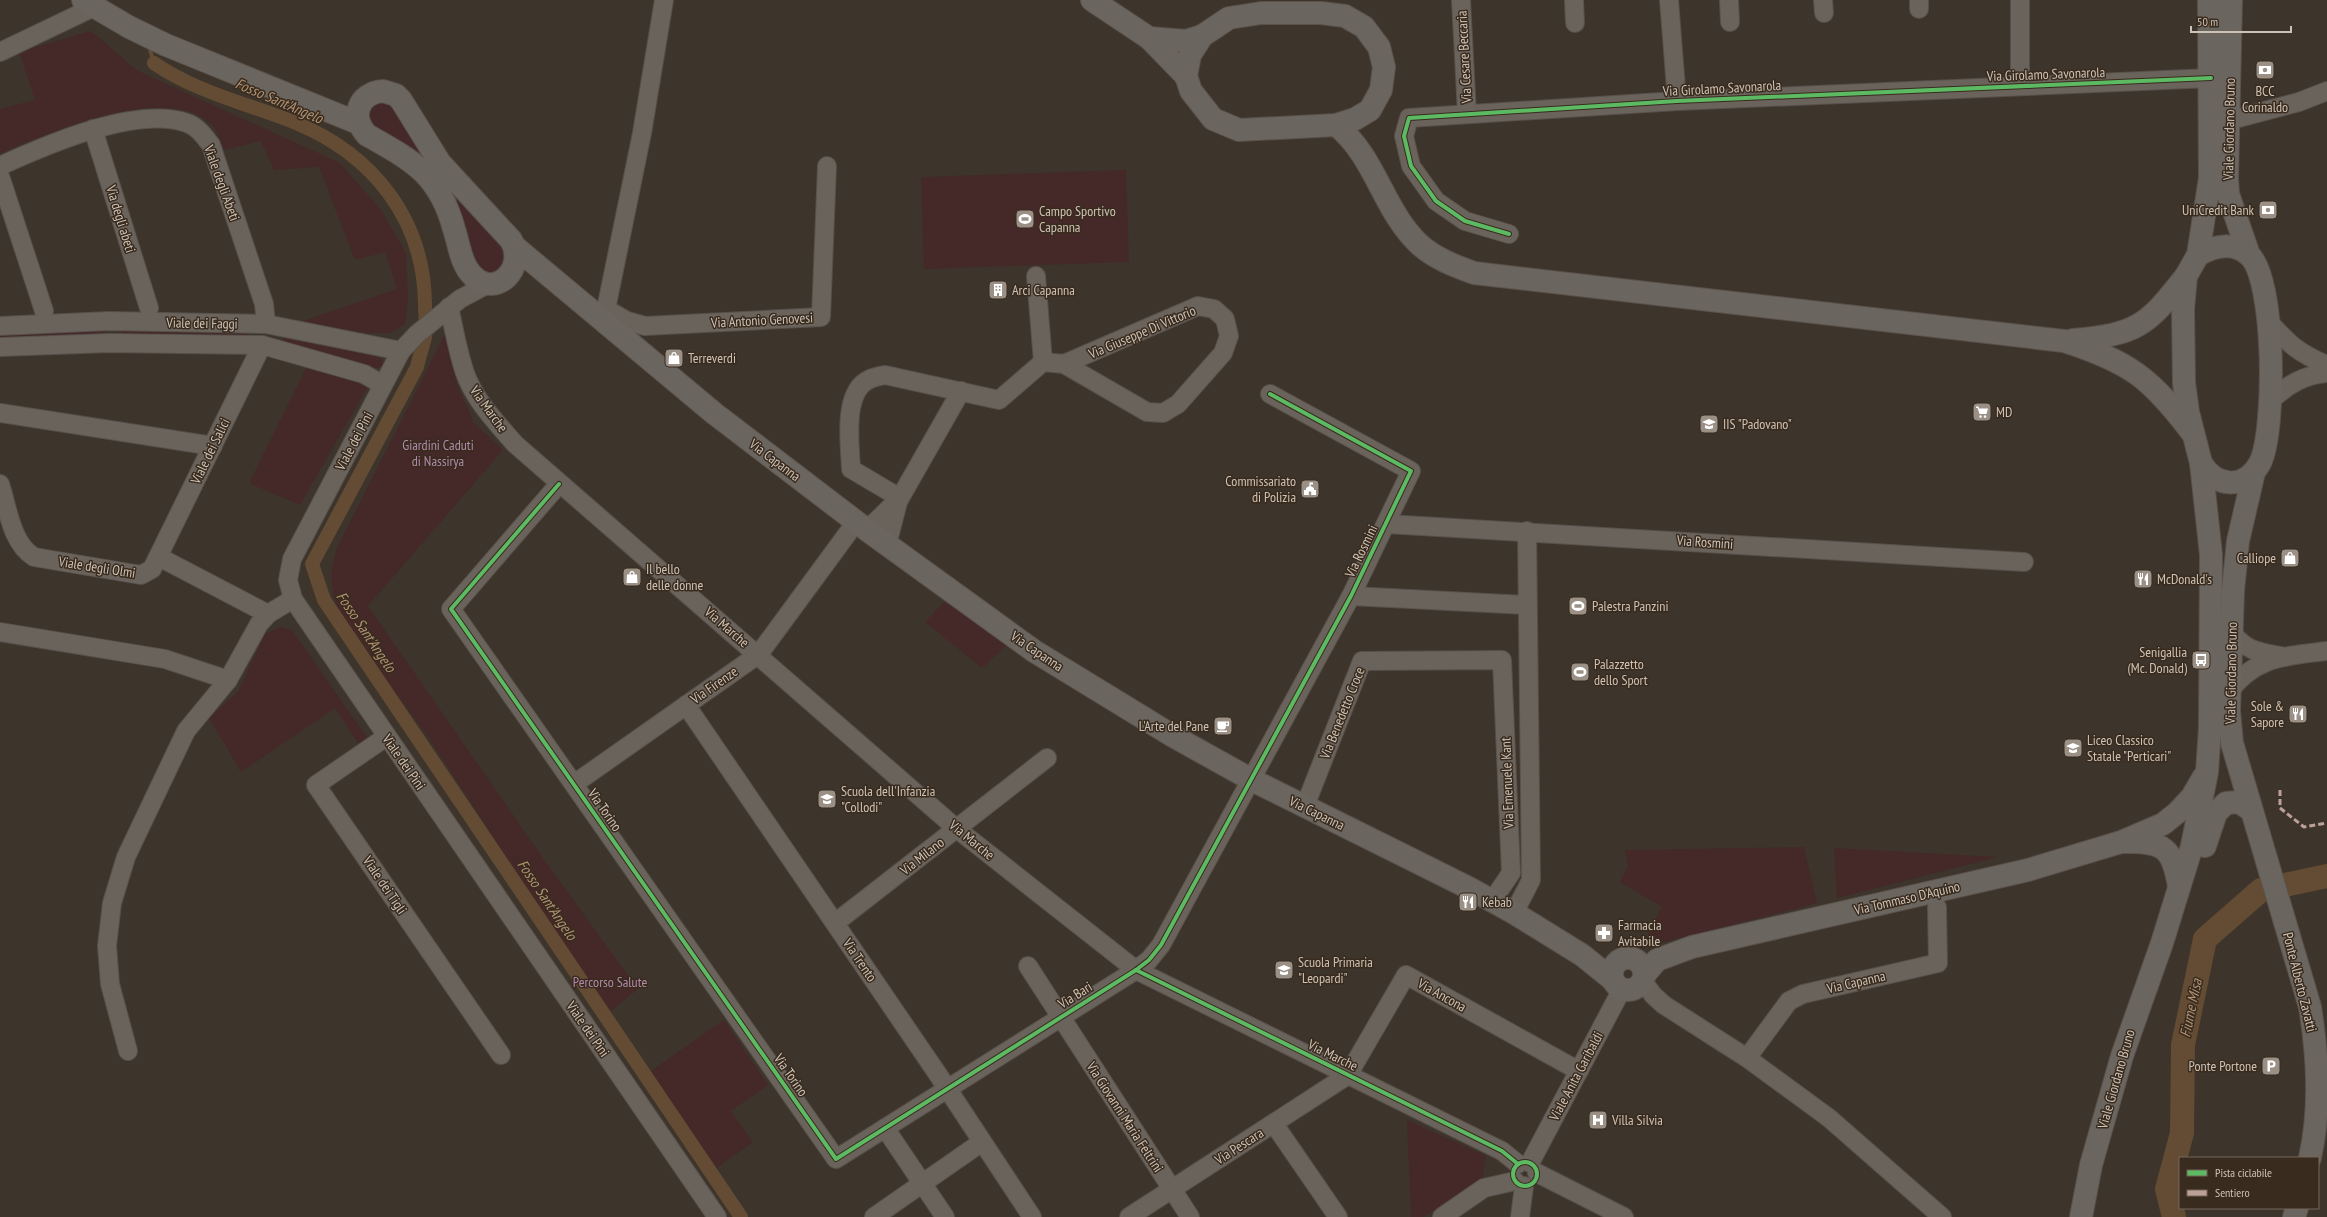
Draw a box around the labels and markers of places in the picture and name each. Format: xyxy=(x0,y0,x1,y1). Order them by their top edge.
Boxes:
bank icon: BCC Corinaldo xyxy=(2254,59,2276,81)
place label: BCC Corinaldo xyxy=(2242,82,2288,116)
bank icon: UniCredit Bank xyxy=(2257,199,2279,221)
place label: UniCredit Bank xyxy=(2182,201,2255,219)
place label: Campo Sportivo Capanna xyxy=(1039,202,1116,236)
sports icon: Campo Sportivo Capanna xyxy=(1014,208,1036,230)
building icon: Arci Capanna xyxy=(987,279,1009,301)
place label: Arci Capanna xyxy=(1012,281,1075,299)
shop icon: Terreverdi xyxy=(663,347,685,369)
place label: Terreverdi xyxy=(688,349,736,367)
supermarket icon: MD xyxy=(1971,401,1993,423)
place label: MD xyxy=(1996,403,2012,421)
school or university icon: IIS "Padovano" xyxy=(1698,413,1720,435)
place label: IIS "Padovano" xyxy=(1723,415,1792,433)
place label: Commissariato di Polizia xyxy=(1225,472,1296,506)
public building icon: Commissariato di Polizia xyxy=(1299,478,1321,500)
shop icon: Calliope xyxy=(2279,547,2301,569)
place label: Calliope xyxy=(2237,549,2276,567)
place label: Il bello delle donne xyxy=(646,560,704,594)
shop icon: Il bello delle donne xyxy=(621,566,643,588)
restaurant icon: McDonald's xyxy=(2132,568,2154,590)
place label: McDonald's xyxy=(2157,570,2212,588)
sports icon: Palestra Panzini xyxy=(1567,595,1589,617)
place label: Palestra Panzini xyxy=(1592,597,1669,615)
place label: Senigallia (Mc. Donald) xyxy=(2128,643,2188,677)
bus stop icon: Senigallia (Mc. Donald) xyxy=(2190,649,2212,671)
place label: Palazzetto dello Sport xyxy=(1594,655,1648,689)
sports icon: Palazzetto dello Sport xyxy=(1569,661,1591,683)
place label: Sole & Sapore xyxy=(2251,697,2284,731)
restaurant icon: Sole & Sapore xyxy=(2287,703,2309,725)
cafe icon: L'Arte del Pane xyxy=(1212,715,1234,737)
place label: L'Arte del Pane xyxy=(1139,717,1209,735)
place label: Liceo Classico Statale "Perticari" xyxy=(2087,731,2171,765)
school or university icon: Liceo Classico Statale "Perticari" xyxy=(2062,737,2084,759)
place label: Scuola dell'Infanzia "Collodi" xyxy=(841,782,935,816)
school or university icon: Scuola dell'Infanzia "Collodi" xyxy=(816,788,838,810)
restaurant icon: Kebab xyxy=(1457,891,1479,913)
place label: Kebab xyxy=(1482,893,1512,911)
place label: Farmacia Avitabile xyxy=(1618,916,1662,950)
pharmacy icon: Farmacia Avitabile xyxy=(1593,922,1615,944)
place label: Scuola Primaria "Leopardi" xyxy=(1298,953,1373,987)
school or university icon: Scuola Primaria "Leopardi" xyxy=(1273,959,1295,981)
parking icon: Ponte Portone xyxy=(2260,1055,2282,1077)
place label: Ponte Portone xyxy=(2189,1057,2257,1075)
hospital icon: Villa Silvia xyxy=(1587,1109,1609,1131)
place label: Villa Silvia xyxy=(1611,1111,1663,1129)

